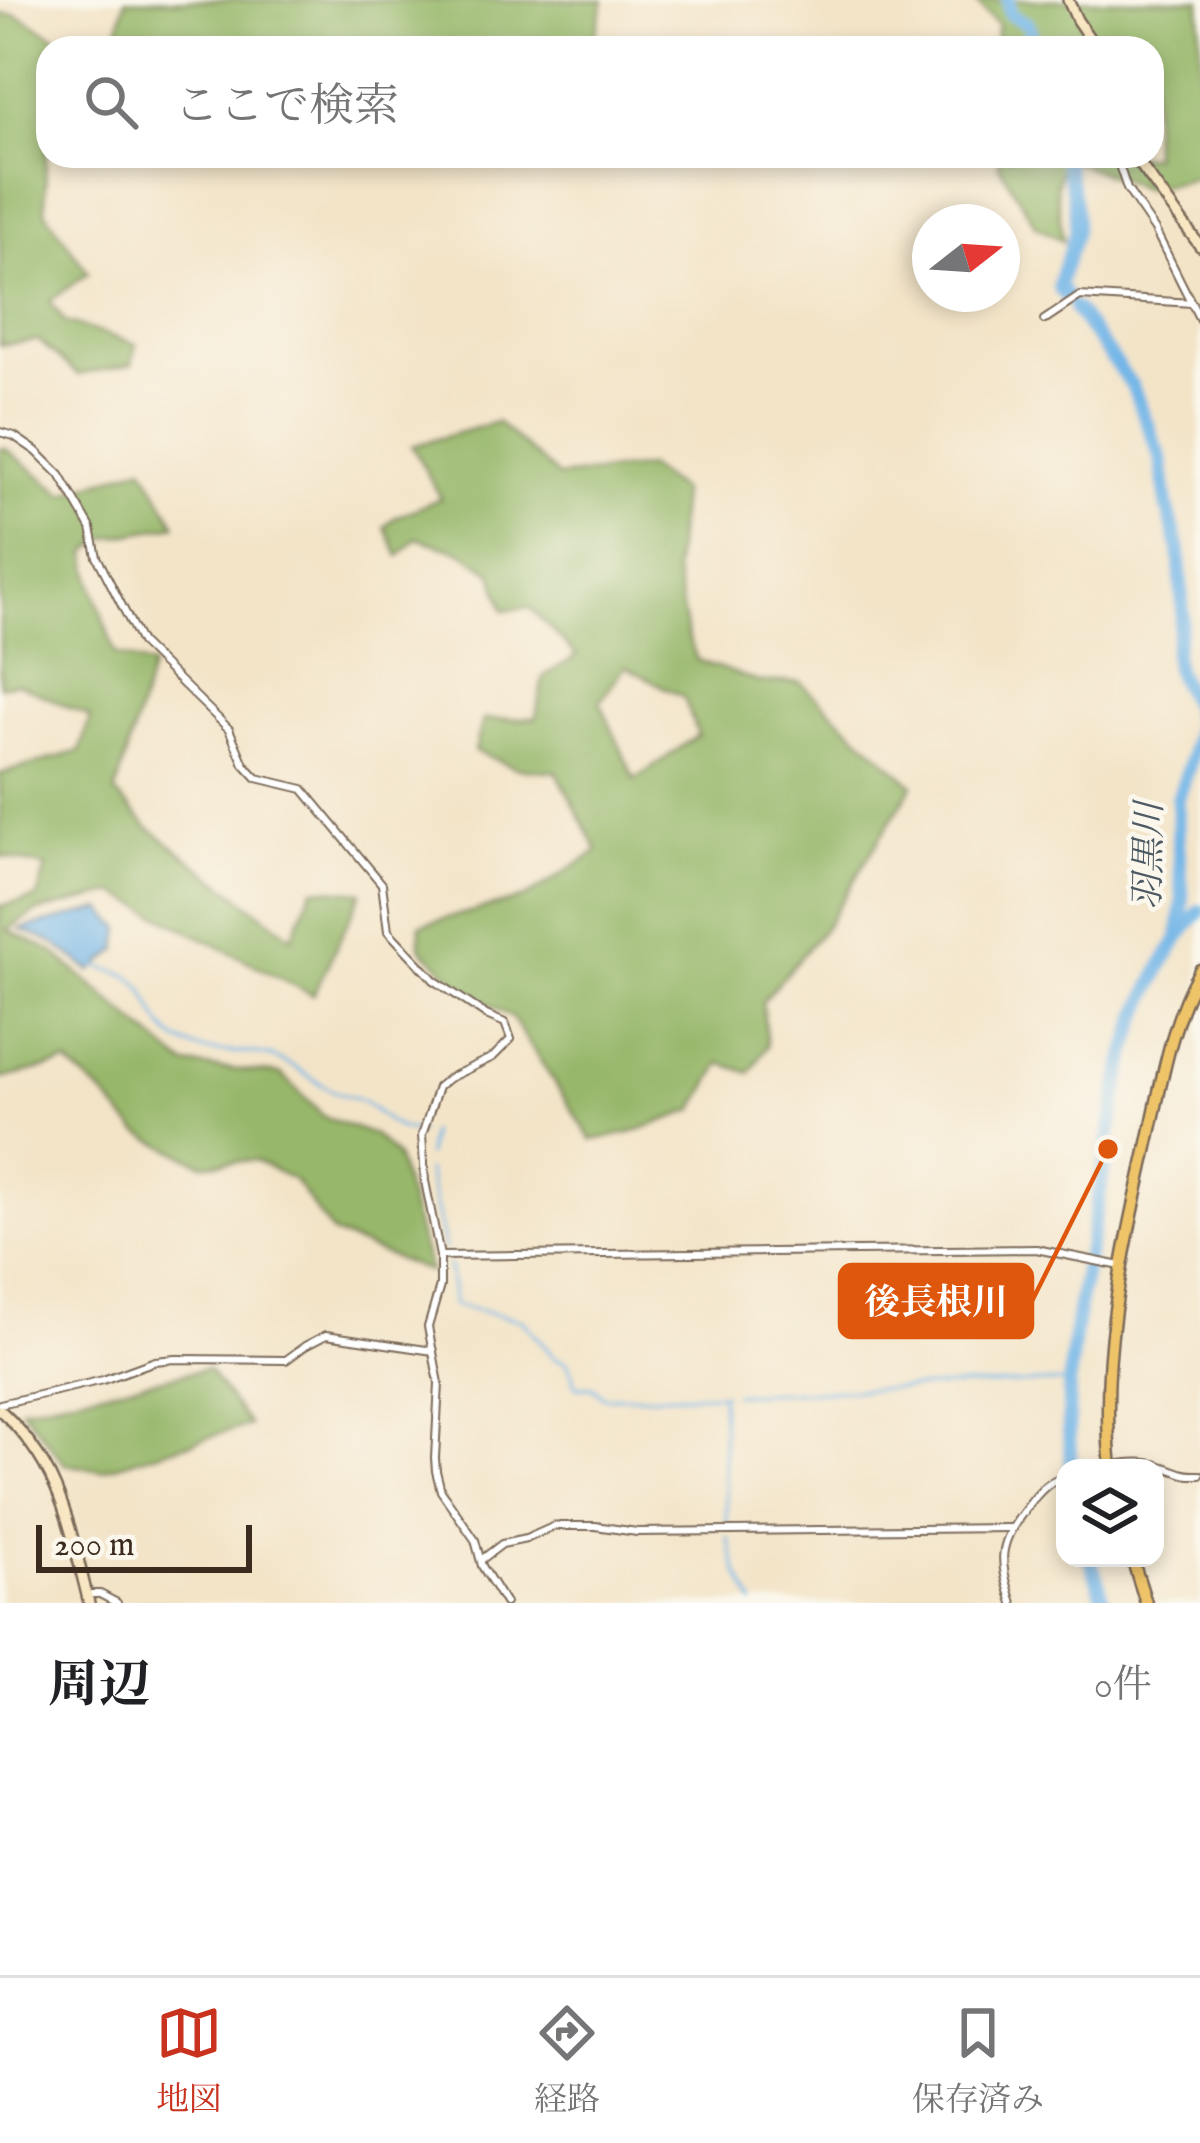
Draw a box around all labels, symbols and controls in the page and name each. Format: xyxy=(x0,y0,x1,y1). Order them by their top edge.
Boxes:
search box xyxy=(36,36,1164,168)
icon: search xyxy=(78,69,144,135)
text: ここで検索 xyxy=(174,79,399,136)
north arrow xyxy=(912,204,1020,312)
water label: 羽黒川 xyxy=(1126,798,1174,910)
callout: 後長根川 xyxy=(840,1265,1032,1337)
text: 後長根川 xyxy=(864,1281,1008,1327)
map controls xyxy=(1056,1459,1164,1567)
button: layers xyxy=(1056,1459,1164,1567)
scale bar xyxy=(36,1519,252,1572)
text: 200 m xyxy=(54,1525,135,1567)
text: 周辺 xyxy=(48,1655,150,1720)
text: 0件 xyxy=(1094,1662,1152,1711)
tab: 地図 xyxy=(156,2000,222,2122)
tab: 経路 xyxy=(534,2000,600,2122)
tab: 保存済み xyxy=(912,2000,1044,2122)

